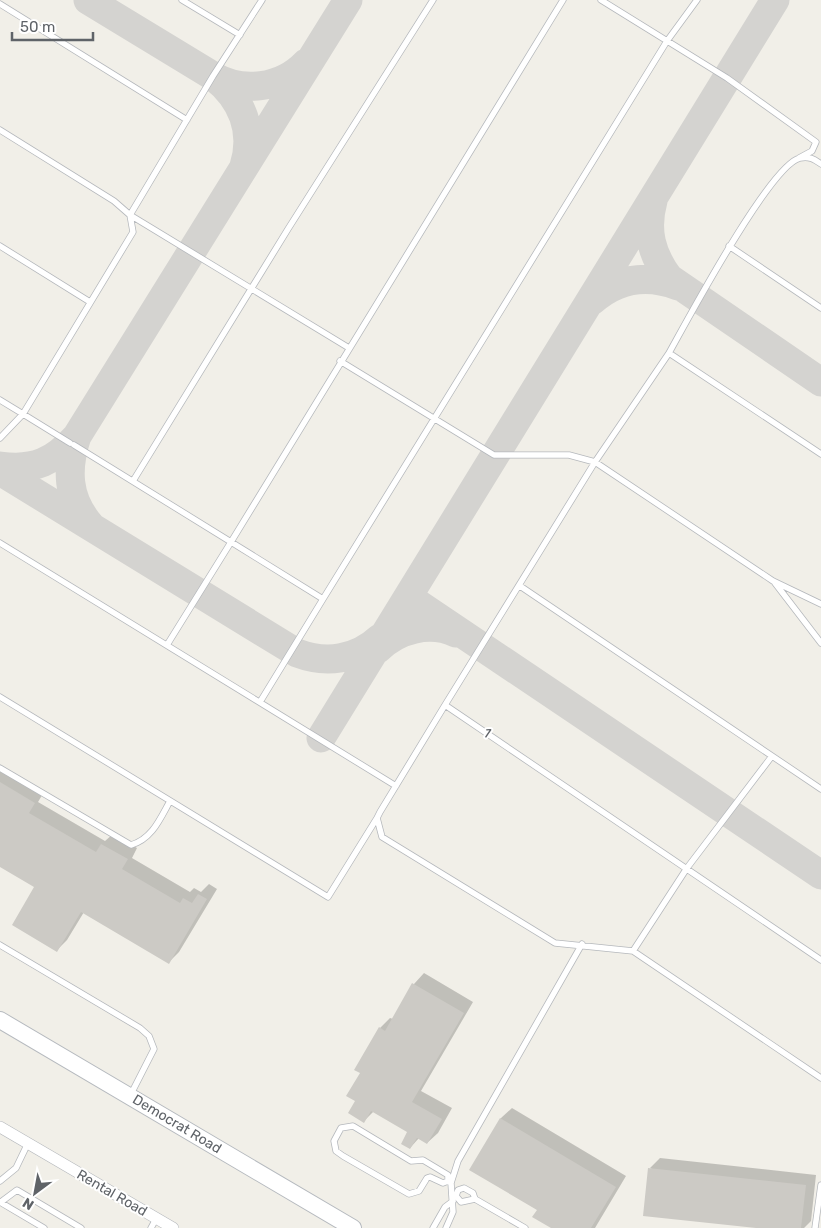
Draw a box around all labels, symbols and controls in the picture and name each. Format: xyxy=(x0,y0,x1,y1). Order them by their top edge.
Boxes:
scale bar xyxy=(12,10,94,42)
text: 50 m xyxy=(20,18,55,36)
street label: 1 xyxy=(480,724,494,742)
street label: Democrat Road xyxy=(129,1091,225,1157)
street label: Rental Road xyxy=(74,1166,150,1220)
north arrow xyxy=(10,1168,60,1218)
text: N xyxy=(20,1194,37,1213)

